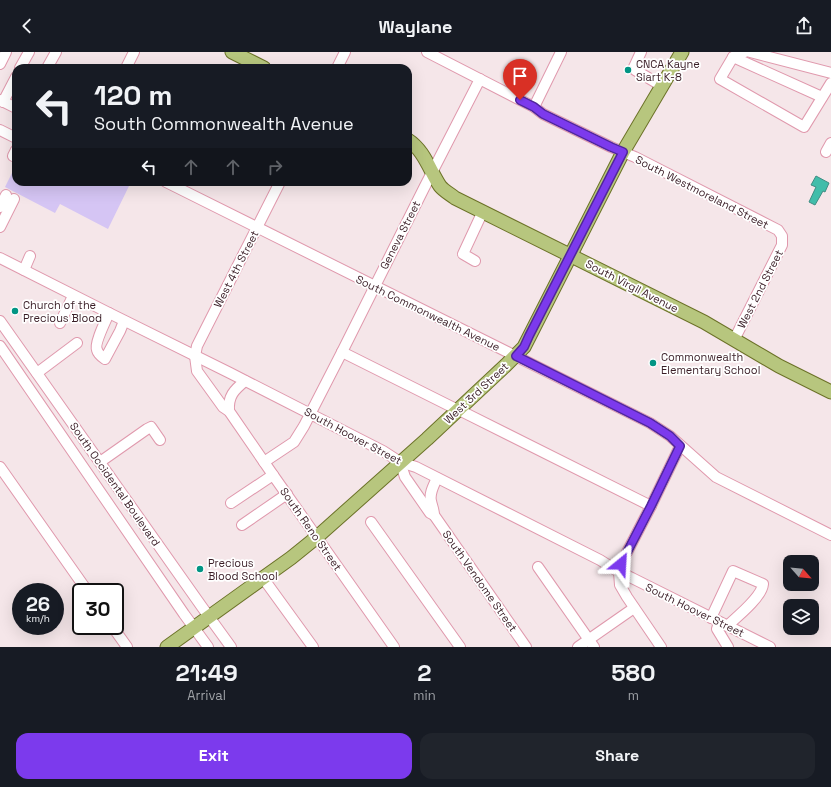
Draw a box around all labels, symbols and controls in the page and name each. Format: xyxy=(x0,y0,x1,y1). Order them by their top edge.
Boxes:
icon: back xyxy=(16,15,38,37)
text: Waylane xyxy=(379,15,452,38)
icon: share xyxy=(793,15,815,37)
place label: CNCA Kayne Siart K-8 xyxy=(636,57,700,84)
pin xyxy=(503,59,537,100)
icon: arrive xyxy=(509,65,531,87)
marker: CNCA Kayne Siart K-8 xyxy=(623,65,633,75)
text: 120 m xyxy=(94,77,172,113)
icon: left xyxy=(28,80,80,132)
text: South Commonwealth Avenue xyxy=(94,112,354,135)
street label: South Westmoreland Street xyxy=(633,152,771,232)
icon: left xyxy=(138,156,160,178)
icon: ahead xyxy=(180,156,202,178)
icon: ahead xyxy=(222,156,244,178)
icon: right xyxy=(264,156,286,178)
street label: Geneva Street xyxy=(377,198,423,272)
street label: West 4th Street xyxy=(211,228,261,310)
street label: West 2nd Street xyxy=(734,247,786,331)
street label: South Virgil Avenue xyxy=(583,257,681,315)
street label: South Commonwealth Avenue xyxy=(354,272,502,354)
place label: Church of the Precious Blood xyxy=(23,298,102,325)
marker: Church of the Precious Blood xyxy=(10,306,20,316)
place label: Commonwealth Elementary School xyxy=(661,350,760,377)
marker: Commonwealth Elementary School xyxy=(648,358,658,368)
street label: West 3rd Street xyxy=(441,359,511,427)
street label: South Hoover Street xyxy=(302,404,404,468)
street label: South Occidental Boulevard xyxy=(67,419,163,549)
street label: South Reno Street xyxy=(277,485,345,573)
street label: South Vendome Street xyxy=(440,528,520,634)
position arrow xyxy=(600,543,642,585)
north arrow xyxy=(783,555,819,591)
map controls xyxy=(783,555,819,635)
place label: Precious Blood School xyxy=(208,556,278,583)
marker: Precious Blood School xyxy=(195,564,205,574)
street label: South Hoover Street xyxy=(643,580,747,640)
speed limit sign: 30 xyxy=(72,583,124,635)
text: 26 xyxy=(26,591,50,617)
button: layers xyxy=(783,599,819,635)
text: km/h xyxy=(26,612,50,625)
text: 21:49 xyxy=(175,657,238,688)
text: 2 xyxy=(417,657,432,688)
text: 580 xyxy=(611,657,656,688)
text: Arrival xyxy=(187,687,226,704)
text: min xyxy=(413,687,436,704)
text: m xyxy=(628,687,639,704)
button: Exit xyxy=(16,733,412,779)
button: Share xyxy=(420,733,815,779)

